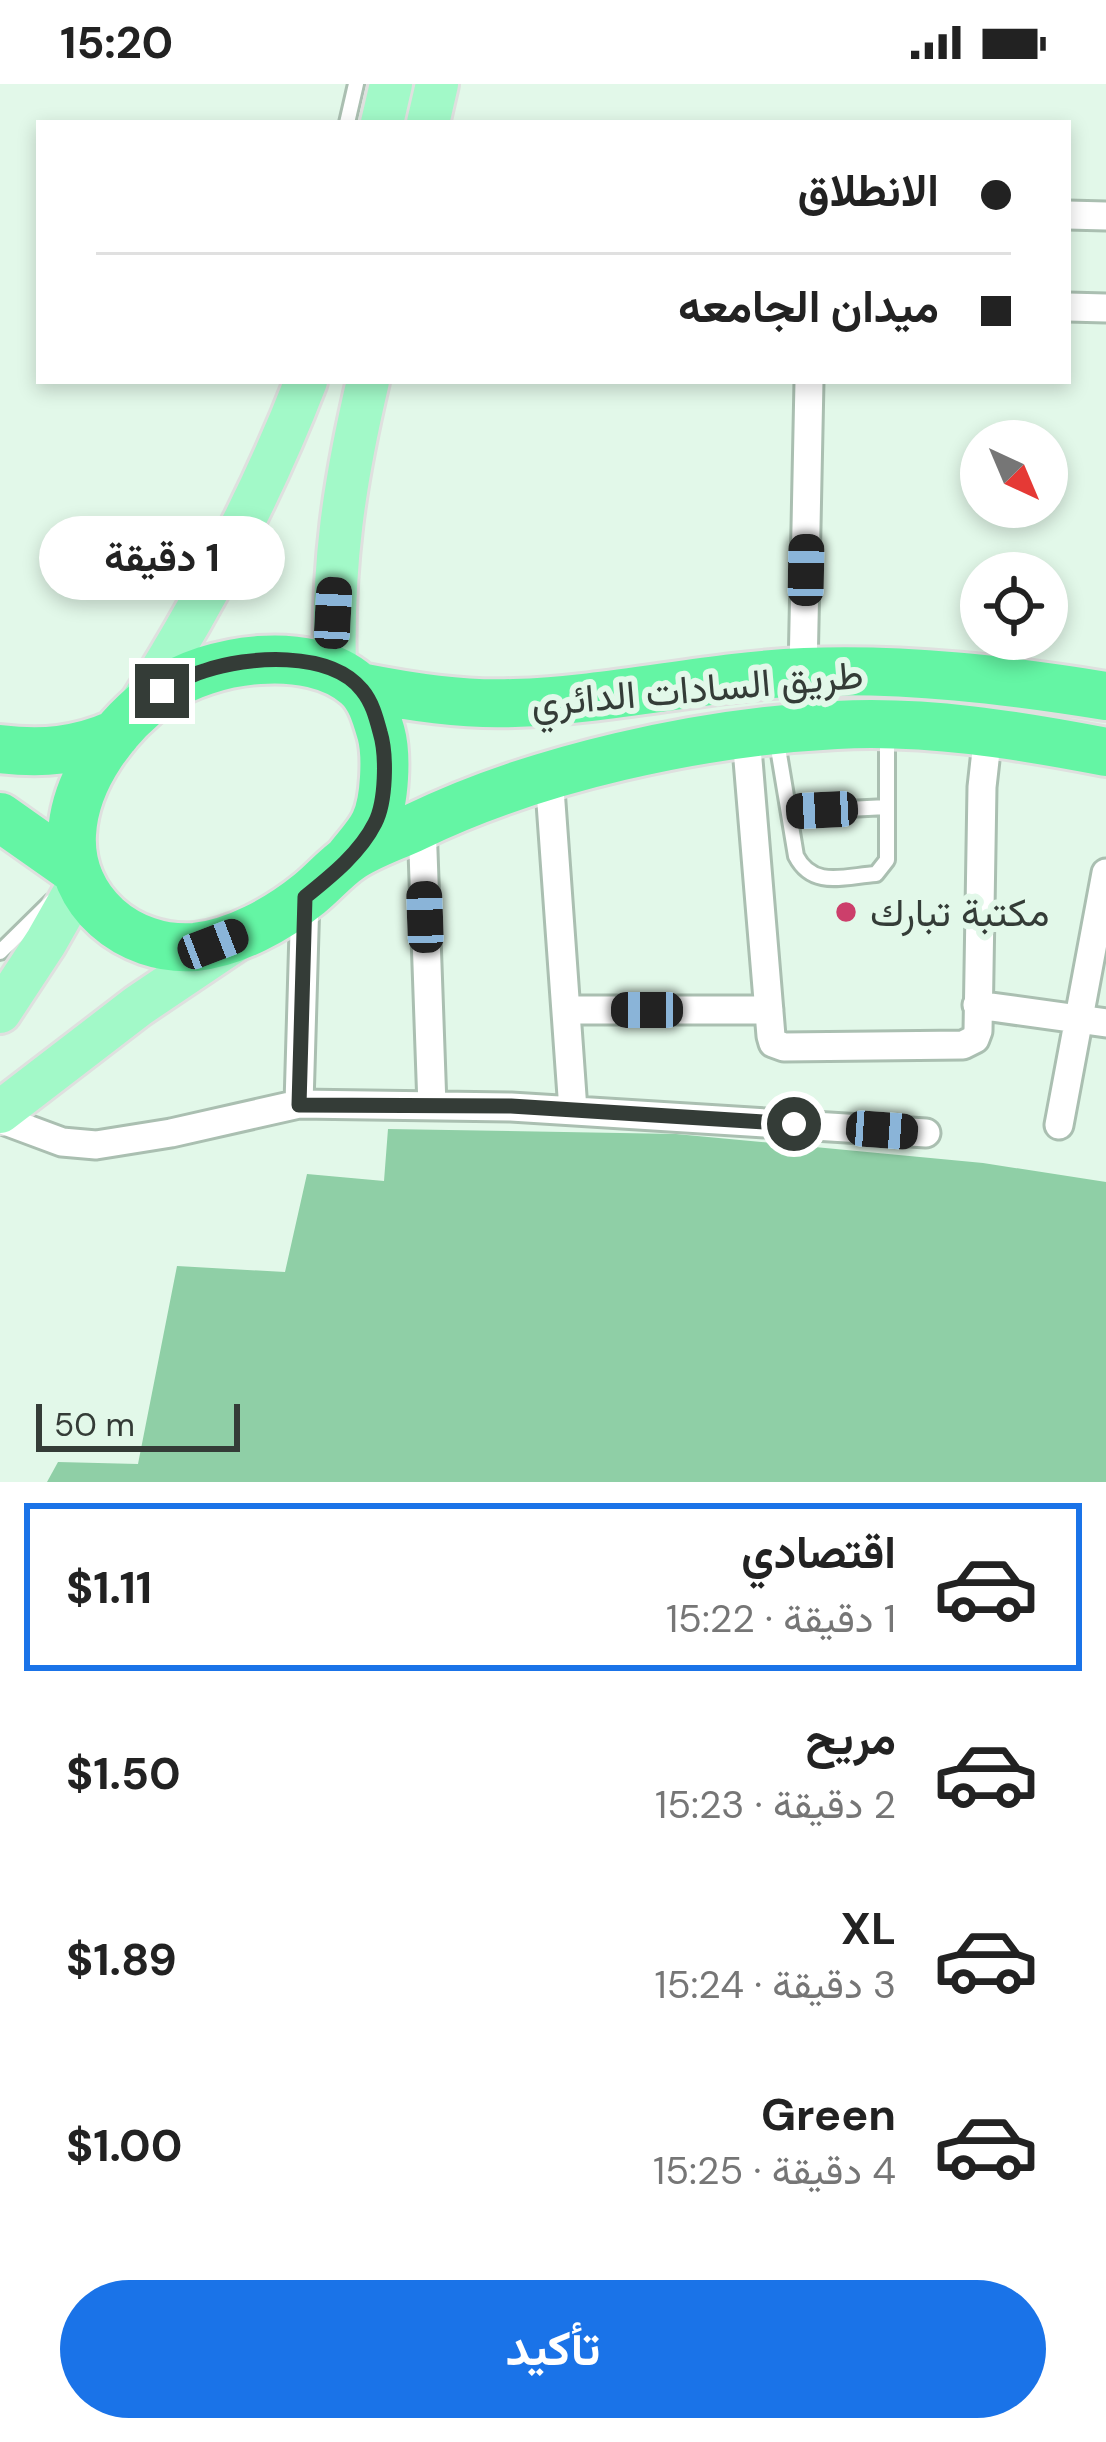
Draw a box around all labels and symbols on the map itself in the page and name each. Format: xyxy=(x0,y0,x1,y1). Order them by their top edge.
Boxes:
north arrow xyxy=(960,420,1068,528)
callout: 1 دقيقة xyxy=(39,517,285,601)
car xyxy=(787,534,825,606)
car xyxy=(313,576,353,650)
street label: طريق السادات الدائري xyxy=(529,649,866,734)
route end xyxy=(135,664,189,718)
car xyxy=(785,790,859,830)
car xyxy=(406,880,444,954)
place label: مكتبة تبارك xyxy=(870,887,1050,938)
marker: مكتبة تبارك xyxy=(833,899,859,925)
car xyxy=(173,914,253,974)
car xyxy=(611,992,683,1028)
route start xyxy=(767,1097,821,1151)
car xyxy=(845,1110,919,1150)
scale bar xyxy=(36,1398,240,1451)

